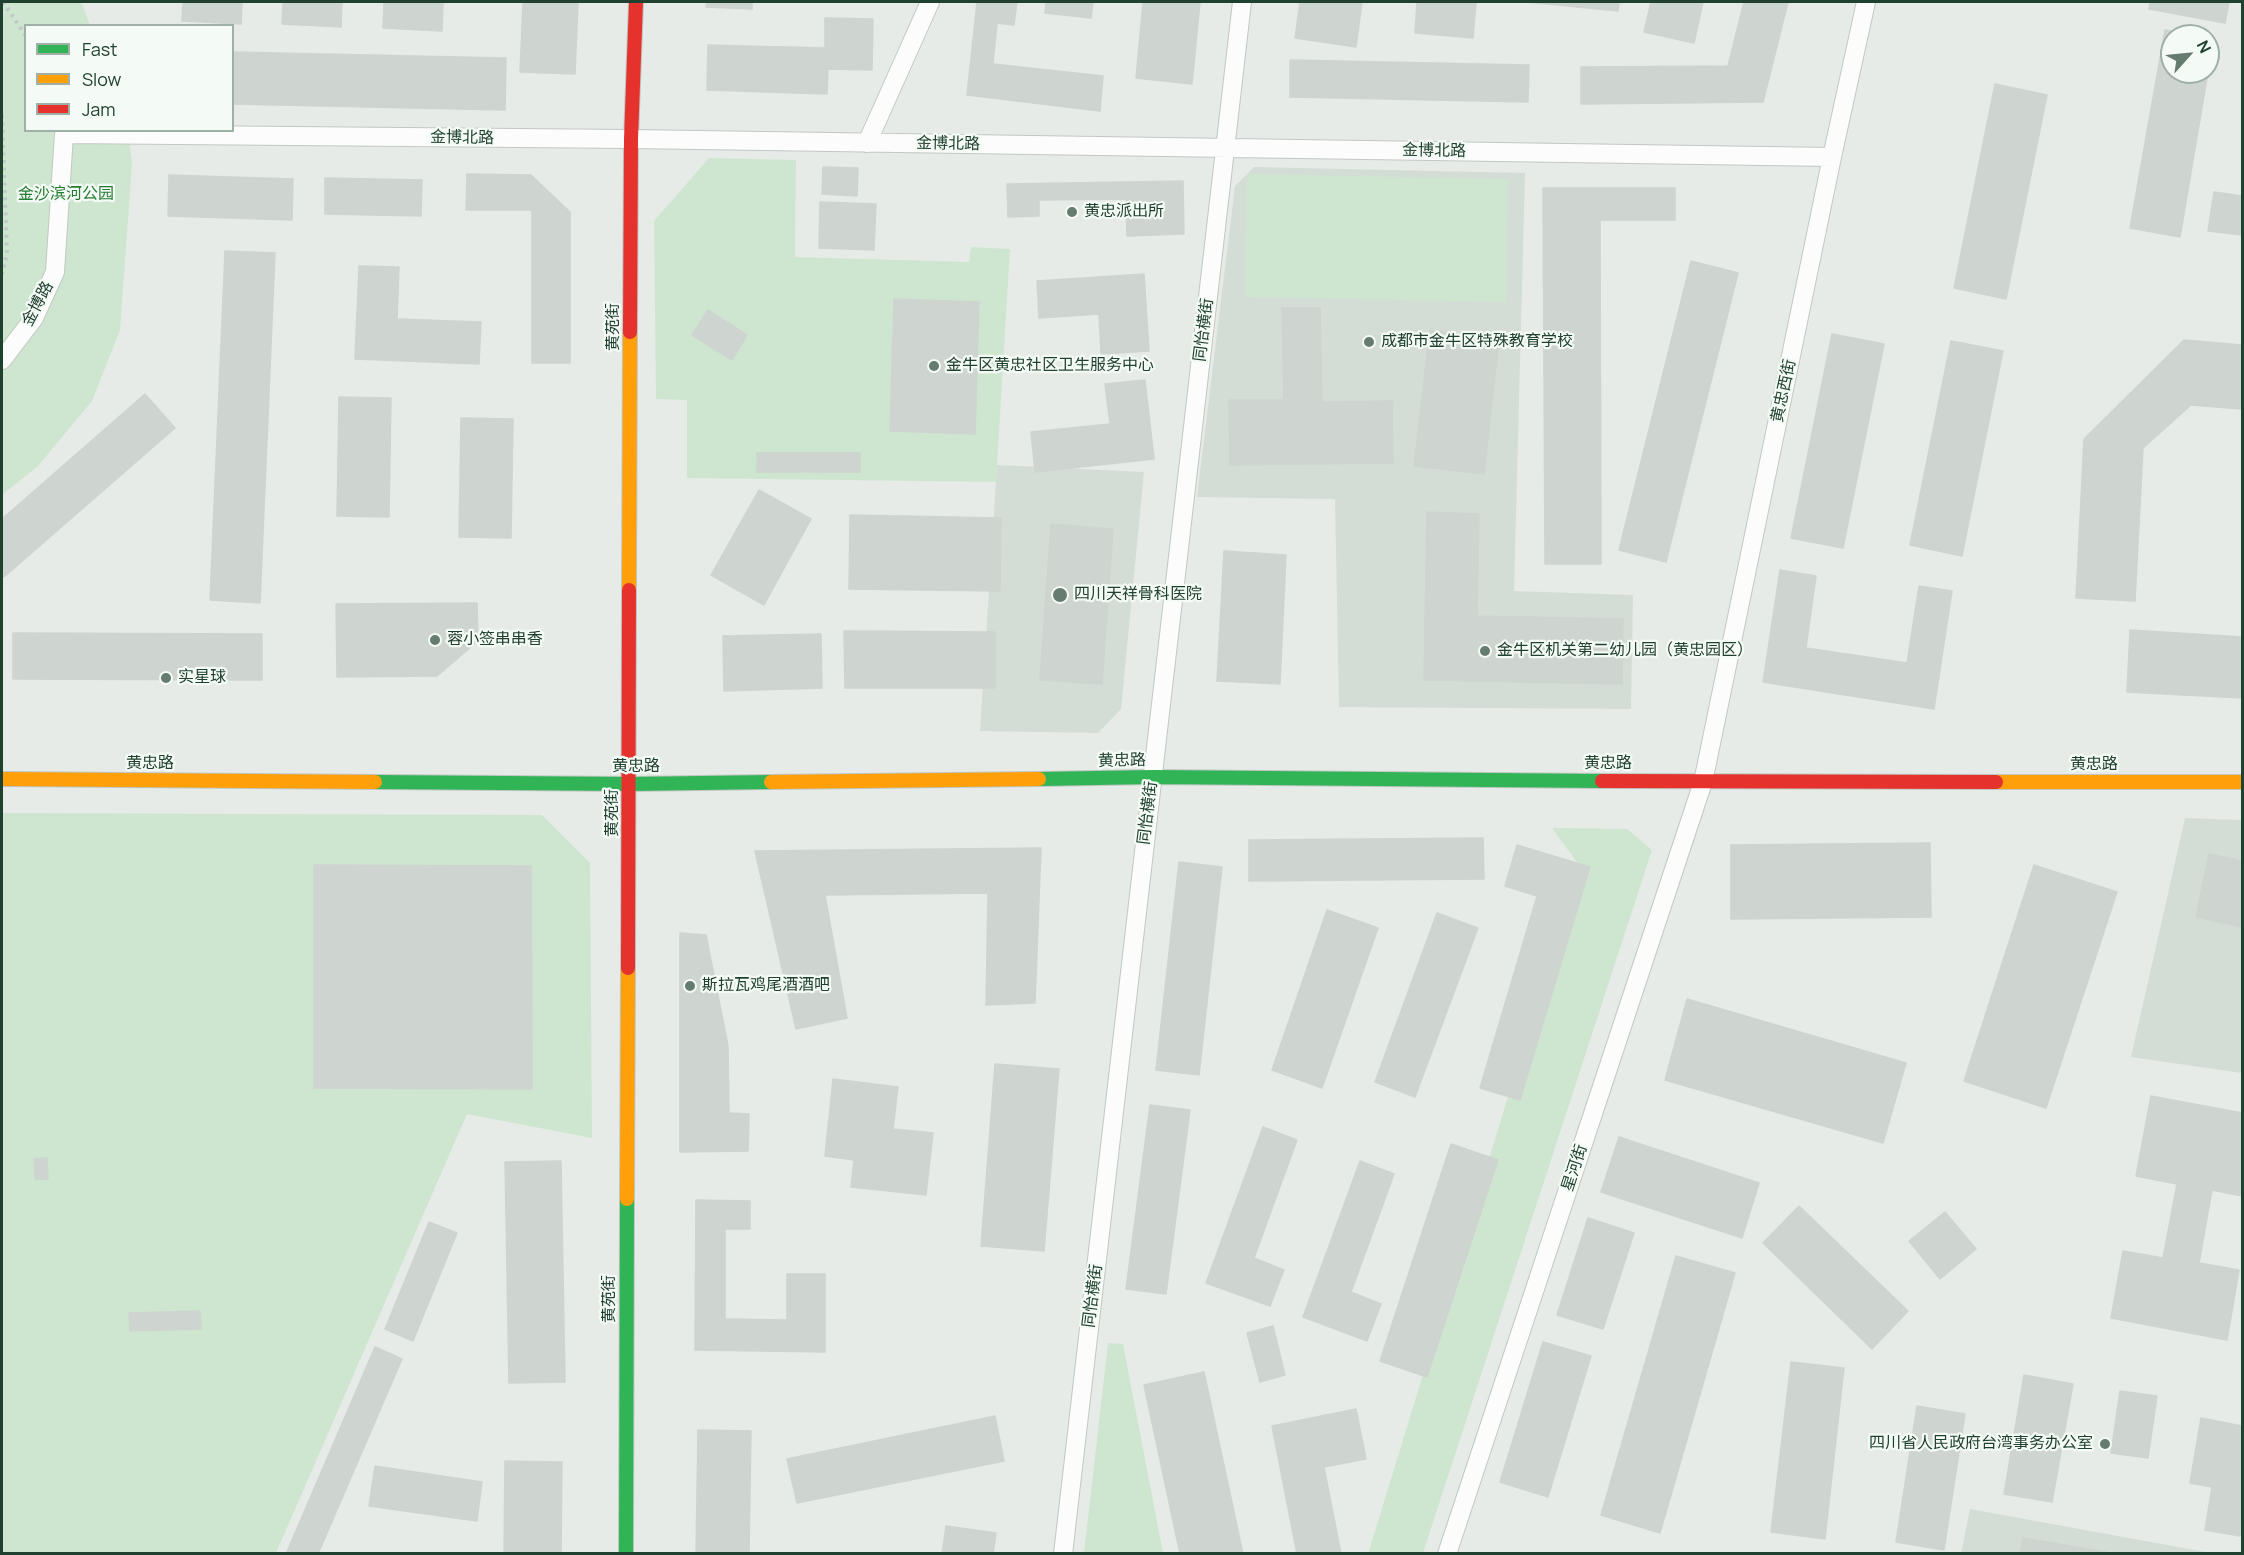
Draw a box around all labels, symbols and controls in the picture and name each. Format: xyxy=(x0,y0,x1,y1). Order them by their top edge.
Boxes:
legend xyxy=(24,24,234,132)
north arrow xyxy=(2160,24,2220,84)
text: Fast xyxy=(82,37,117,61)
text: N xyxy=(2192,37,2217,57)
text: Slow xyxy=(82,67,121,91)
text: Jam xyxy=(82,97,116,121)
street label: 金博北路 xyxy=(430,128,494,148)
street label: 金博北路 xyxy=(916,134,980,154)
street label: 金博北路 xyxy=(1402,141,1466,161)
park label: 金沙滨河公园 xyxy=(18,185,114,205)
place label: 黄忠派出所 xyxy=(1084,202,1164,222)
marker: 黄忠派出所 xyxy=(1065,205,1079,219)
street label: 金博路 xyxy=(18,278,58,330)
street label: 同怡横街 xyxy=(1191,297,1217,363)
street label: 黄苑街 xyxy=(604,303,624,351)
place label: 成都市金牛区特殊教育学校 xyxy=(1381,332,1573,352)
marker: 成都市金牛区特殊教育学校 xyxy=(1362,335,1376,349)
place label: 金牛区黄忠社区卫生服务中心 xyxy=(946,356,1154,376)
street label: 黄忠西街 xyxy=(1768,358,1800,424)
marker: 金牛区黄忠社区卫生服务中心 xyxy=(927,359,941,373)
place label: 四川天祥骨科医院 xyxy=(1074,585,1202,605)
marker: 四川天祥骨科医院 xyxy=(1051,586,1069,604)
place label: 蓉小签串串香 xyxy=(447,630,543,650)
marker: 蓉小签串串香 xyxy=(428,633,442,647)
place label: 金牛区机关第二幼儿园（黄忠园区） xyxy=(1497,641,1753,661)
marker: 金牛区机关第二幼儿园（黄忠园区） xyxy=(1478,644,1492,658)
place label: 实星球 xyxy=(178,668,226,688)
marker: 实星球 xyxy=(159,671,173,685)
street label: 黄忠路 xyxy=(1098,751,1146,771)
street label: 黄忠路 xyxy=(126,754,174,774)
street label: 黄忠路 xyxy=(1584,754,1632,774)
street label: 黄忠路 xyxy=(2070,755,2118,775)
street label: 黄忠路 xyxy=(612,757,660,777)
street label: 同怡横街 xyxy=(1135,780,1161,846)
street label: 黄苑街 xyxy=(603,789,623,837)
place label: 斯拉瓦鸡尾酒酒吧 xyxy=(702,976,830,996)
marker: 斯拉瓦鸡尾酒酒吧 xyxy=(683,979,697,993)
street label: 星河街 xyxy=(1558,1142,1592,1194)
street label: 同怡横街 xyxy=(1080,1263,1106,1329)
street label: 黄苑街 xyxy=(600,1275,620,1323)
place label: 四川省人民政府台湾事务办公室 xyxy=(1869,1434,2093,1454)
marker: 四川省人民政府台湾事务办公室 xyxy=(2098,1437,2112,1451)

